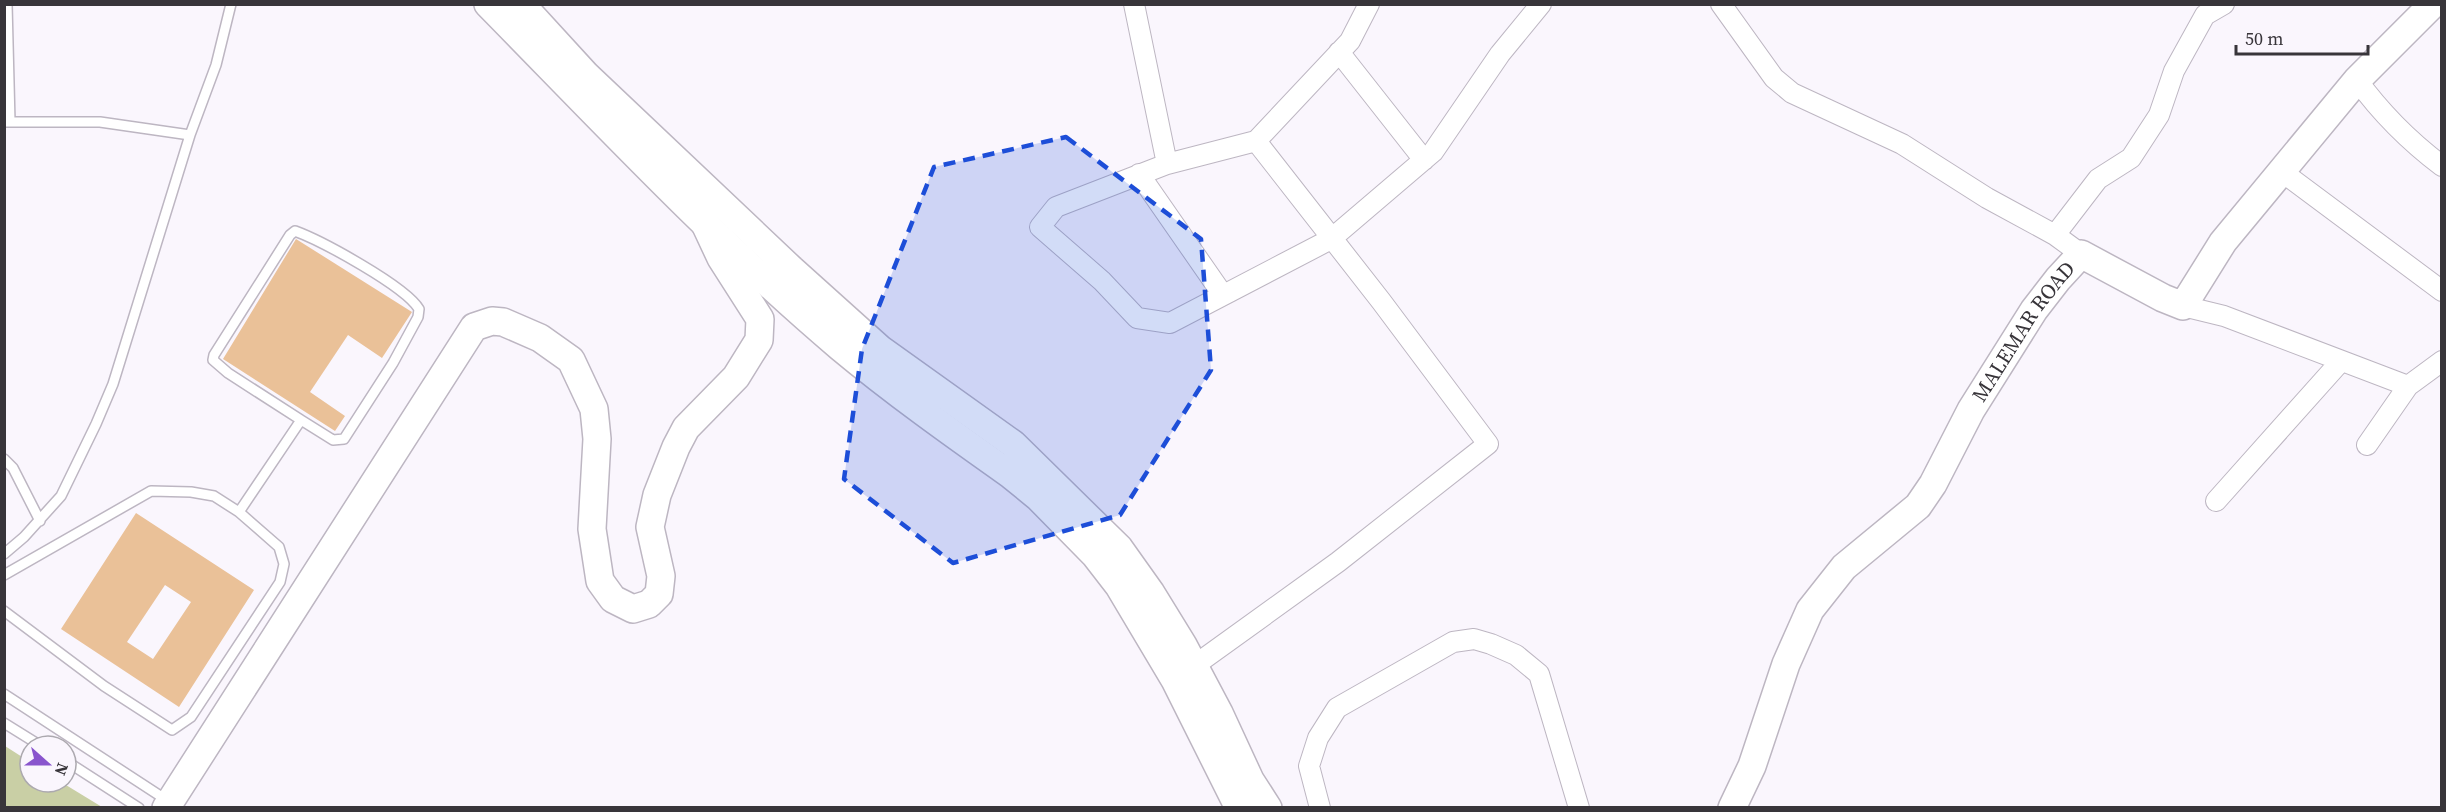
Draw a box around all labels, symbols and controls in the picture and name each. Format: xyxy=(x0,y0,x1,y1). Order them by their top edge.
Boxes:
scale bar xyxy=(2236,18,2368,56)
text: 50 m xyxy=(2245,26,2283,51)
street label: MALEMAR ROAD xyxy=(1965,255,2081,407)
north arrow xyxy=(18,734,78,794)
text: N xyxy=(50,760,74,779)

